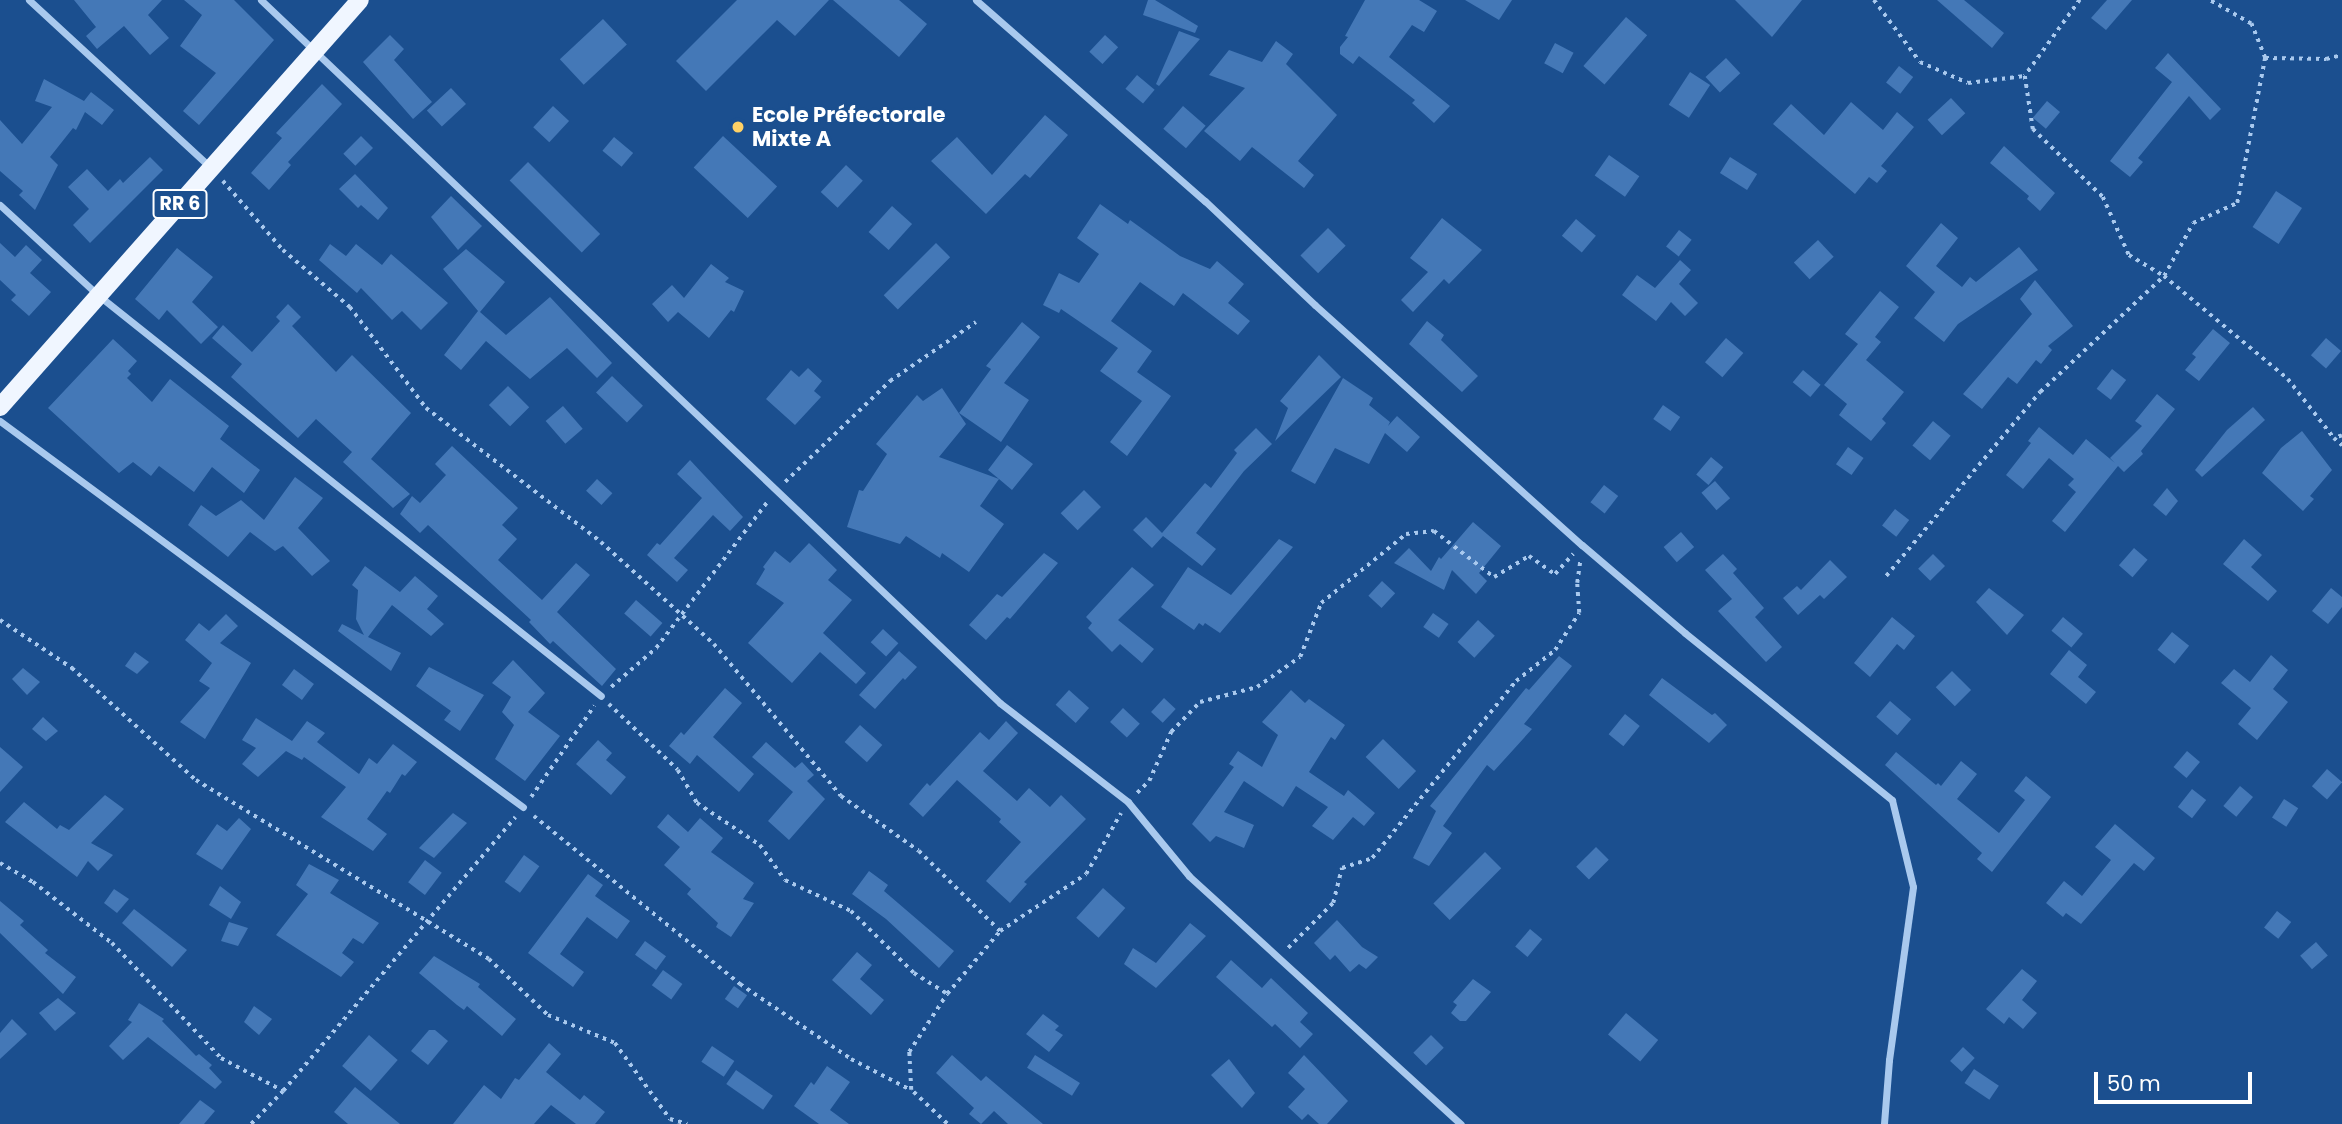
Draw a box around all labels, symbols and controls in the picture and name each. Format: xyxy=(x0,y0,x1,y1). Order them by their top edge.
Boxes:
place label: Ecole Préfectorale Mixte A xyxy=(752,102,946,152)
marker: Ecole Préfectorale Mixte A xyxy=(730,119,746,135)
road number: RR 6 xyxy=(152,188,208,220)
scale bar xyxy=(2097,1058,2254,1102)
text: 50 m xyxy=(2107,1069,2161,1098)

